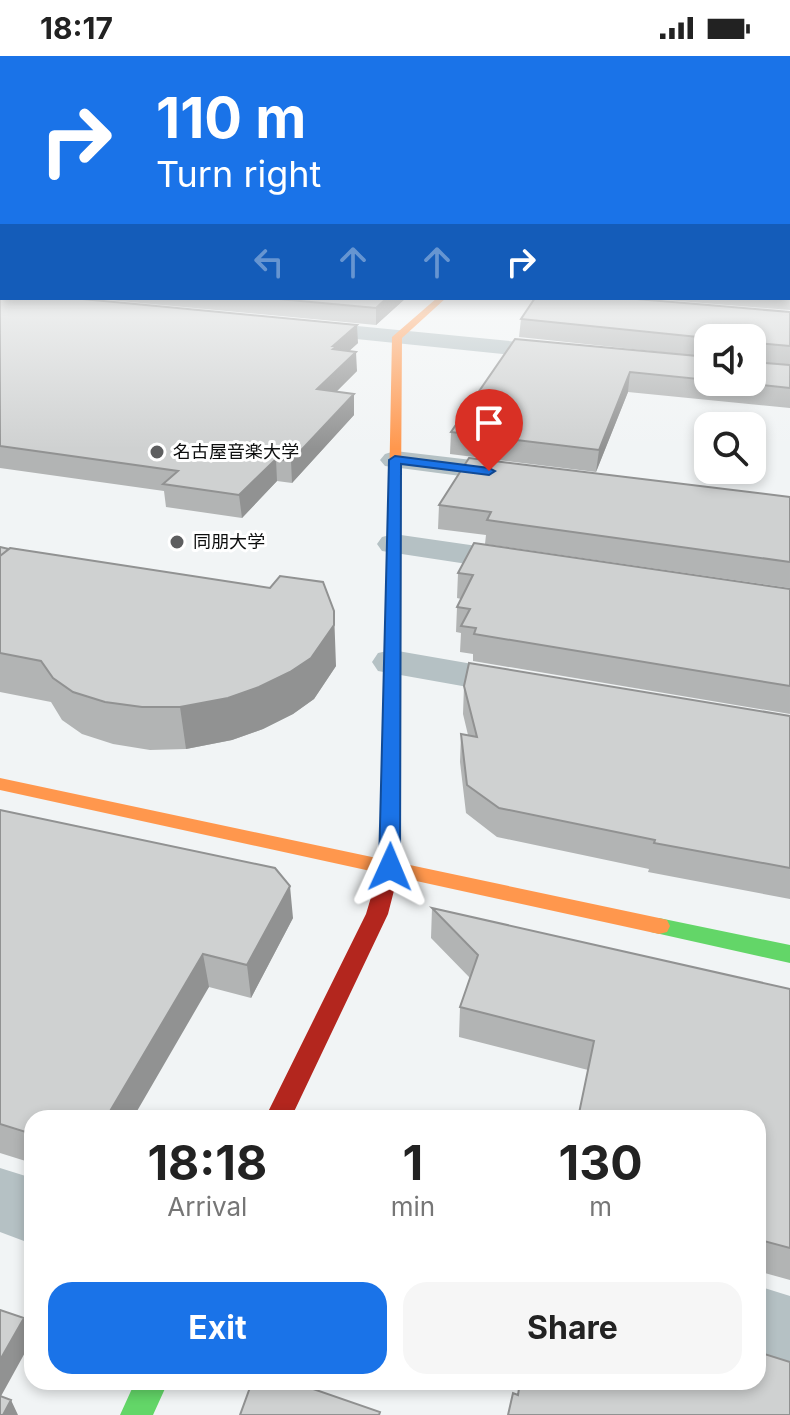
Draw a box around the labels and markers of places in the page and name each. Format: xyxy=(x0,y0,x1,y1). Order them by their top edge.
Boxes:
pin xyxy=(455,389,523,471)
place label: 名古屋音楽大学 xyxy=(173,441,299,462)
marker: 名古屋音楽大学 xyxy=(148,443,166,461)
place label: 同朋大学 xyxy=(193,531,265,552)
marker: 同朋大学 xyxy=(168,533,186,551)

